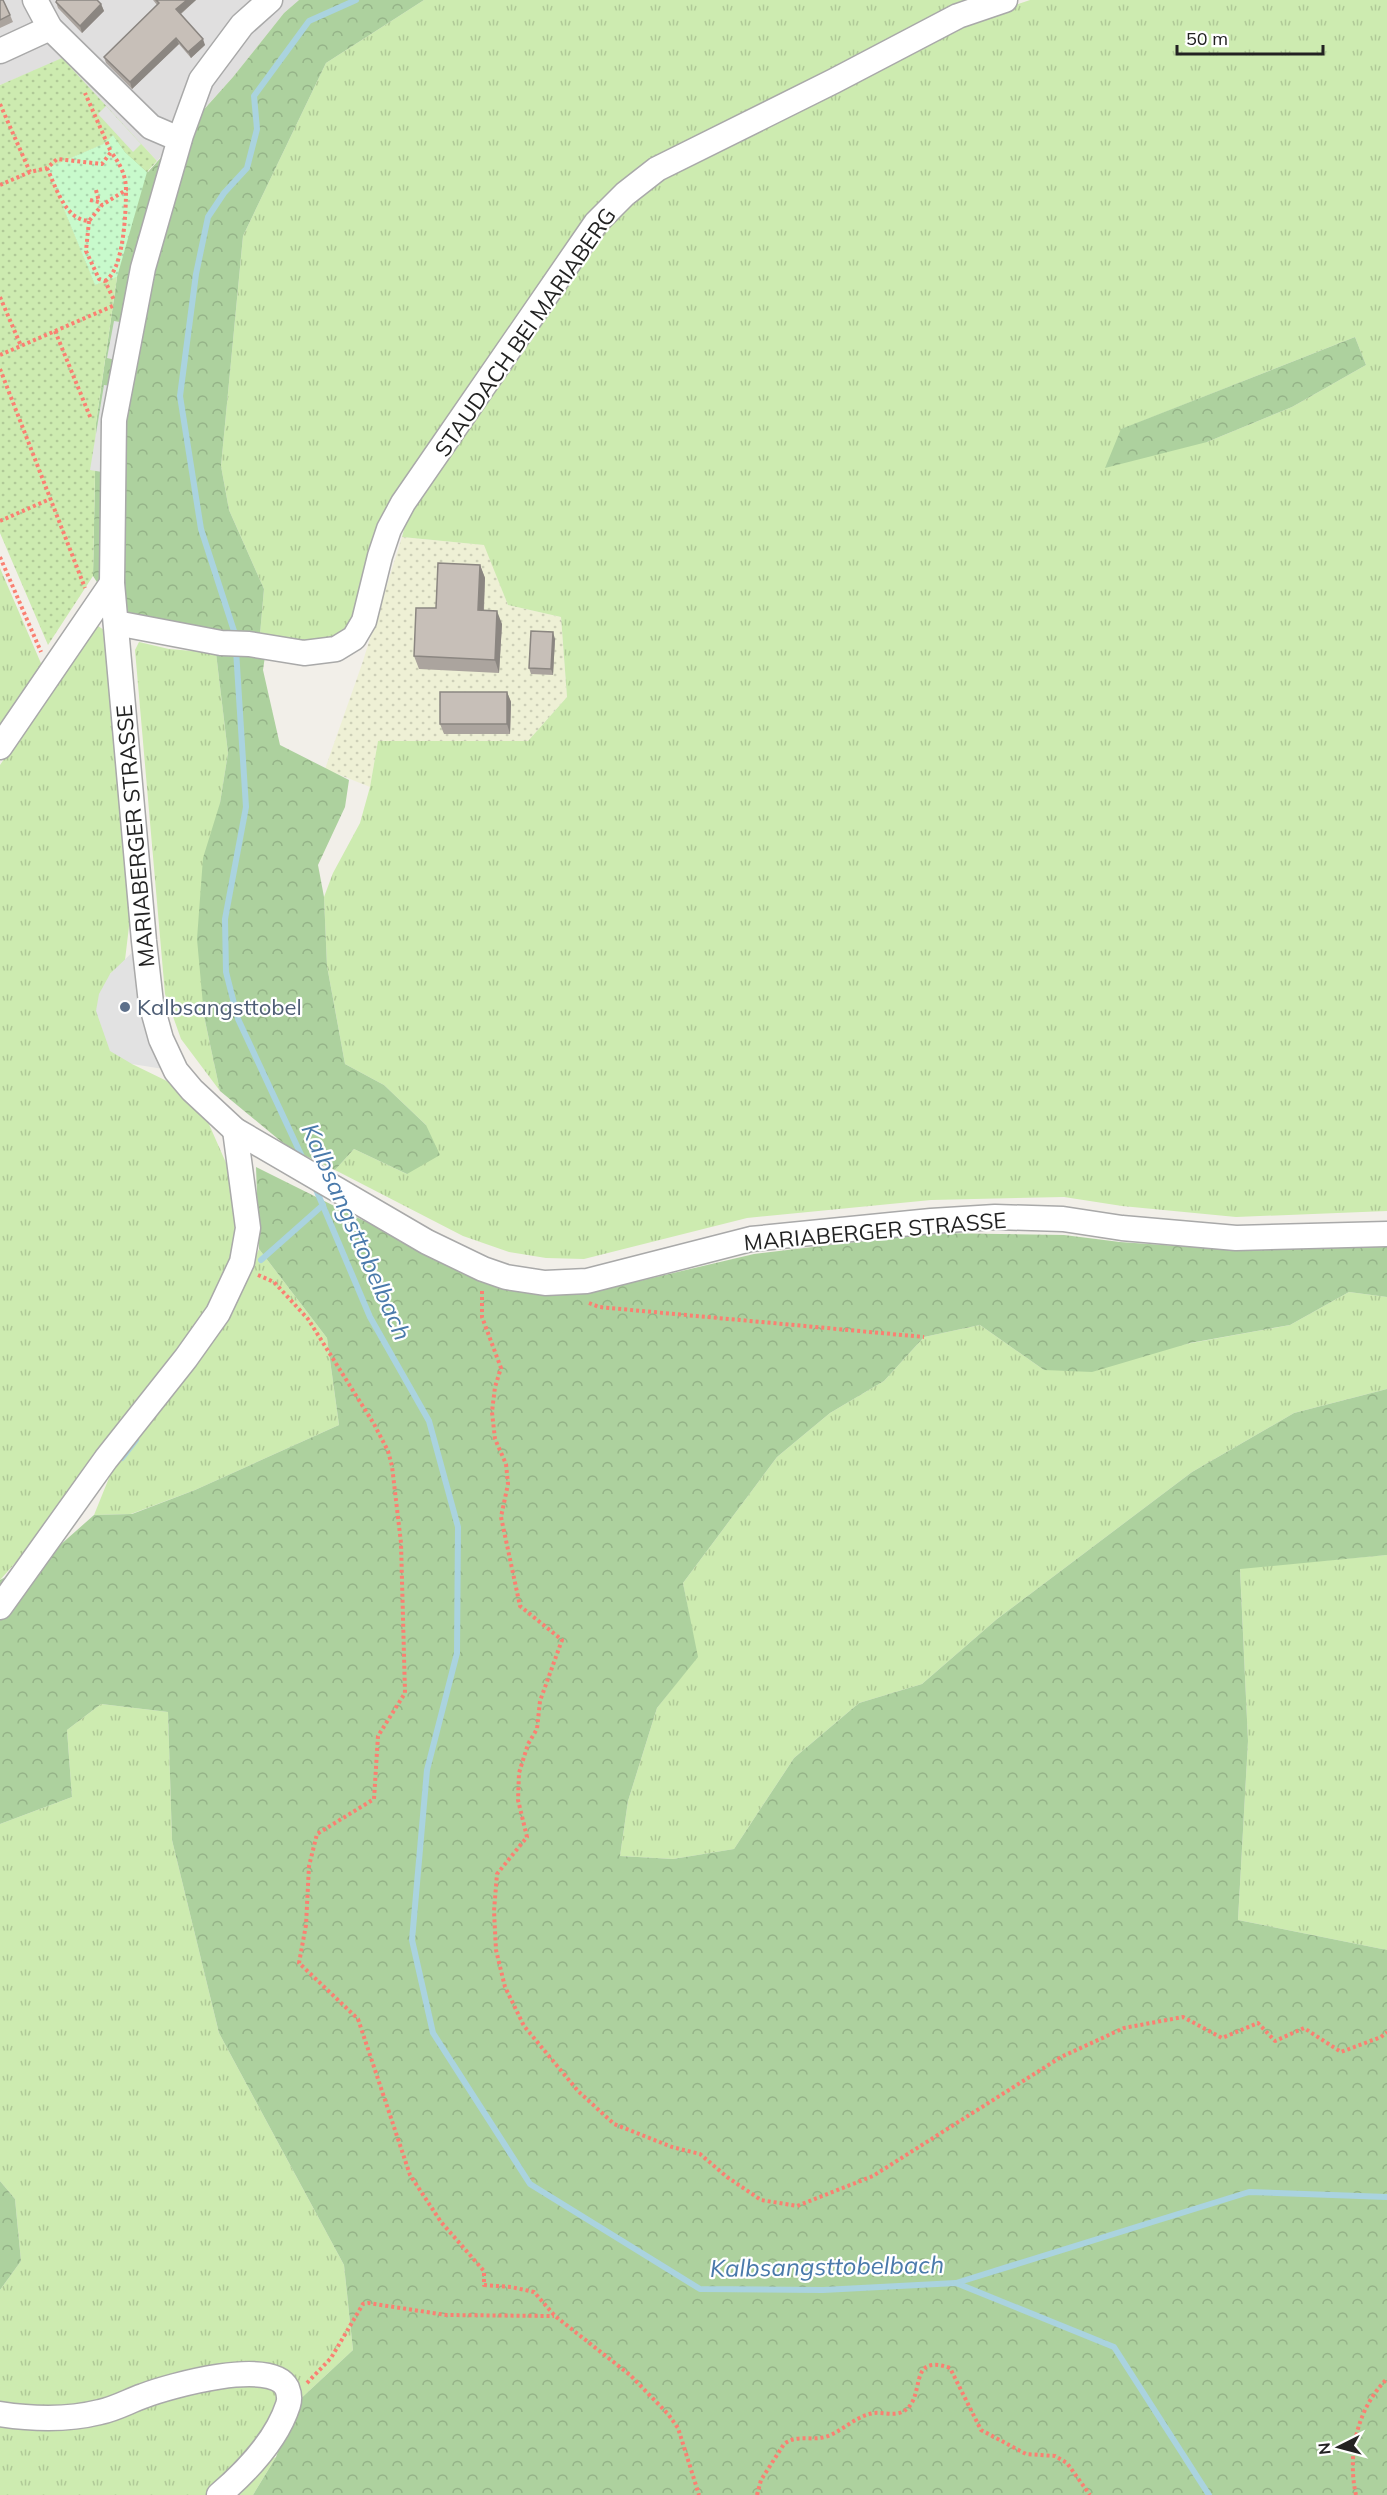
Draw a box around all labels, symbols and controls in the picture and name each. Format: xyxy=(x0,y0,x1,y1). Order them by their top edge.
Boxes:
scale bar xyxy=(1177,18,1322,56)
text: 50 m xyxy=(1186,27,1228,50)
street label: STAUDACH BEI MARIABERG xyxy=(428,202,622,462)
street label: MARIABERGER STRASSE xyxy=(110,704,160,968)
place label: Kalbsangsttobel xyxy=(137,993,302,1021)
marker: Kalbsangsttobel xyxy=(118,1000,132,1014)
water label: Kalbsangsttobelbach xyxy=(296,1118,418,1345)
street label: MARIABERGER STRASSE xyxy=(743,1206,1007,1256)
water label: Kalbsangsttobelbach xyxy=(710,2249,944,2283)
north arrow xyxy=(1309,2417,1369,2477)
text: N xyxy=(1314,2442,1335,2456)

